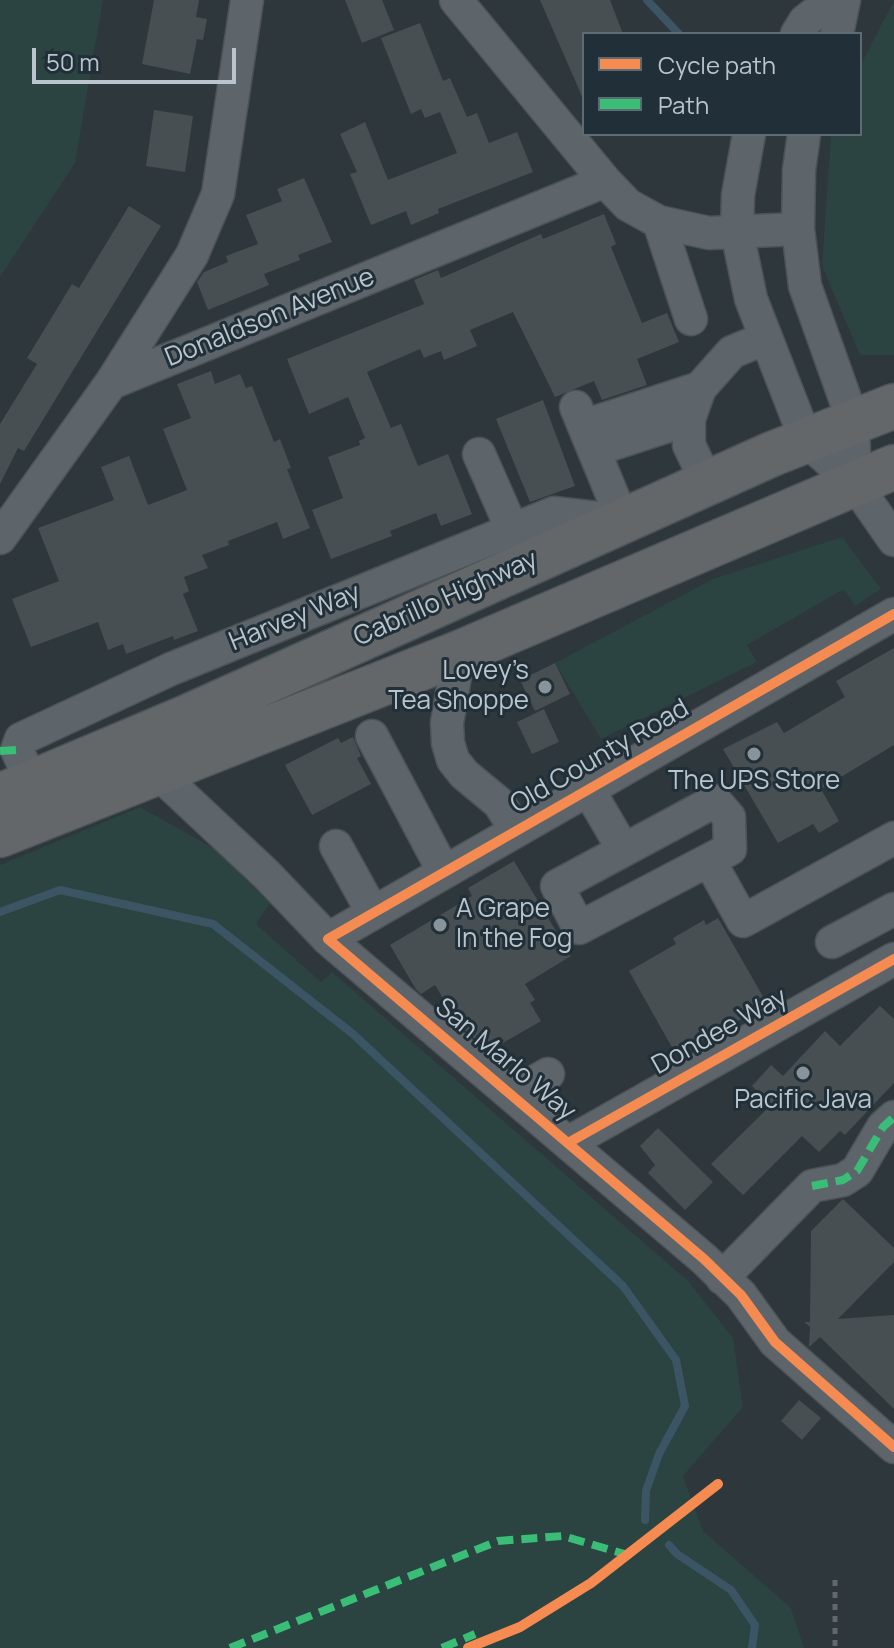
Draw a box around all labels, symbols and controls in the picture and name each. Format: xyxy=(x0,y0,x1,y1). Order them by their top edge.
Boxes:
scale bar xyxy=(36,32,240,82)
legend xyxy=(582,32,862,136)
text: 50 m xyxy=(46,45,100,78)
text: Cycle path xyxy=(658,48,776,81)
text: Path xyxy=(658,88,709,121)
street label: Donaldson Avenue xyxy=(161,262,379,374)
street label: Cabrillo Highway xyxy=(349,545,543,653)
street label: Harvey Way xyxy=(225,578,365,658)
place label: Lovey’s Tea Shoppe xyxy=(388,656,529,718)
marker: Lovey’s Tea Shoppe xyxy=(536,678,554,696)
street label: Old County Road xyxy=(505,693,695,821)
marker: The UPS Store xyxy=(745,745,763,763)
place label: The UPS Store xyxy=(668,766,840,798)
place label: A Grape In the Fog xyxy=(456,894,572,956)
marker: A Grape In the Fog xyxy=(431,916,449,934)
street label: Dondee Way xyxy=(647,982,793,1082)
street label: San Marlo Way xyxy=(428,992,582,1128)
marker: Pacific Java xyxy=(794,1064,812,1082)
place label: Pacific Java xyxy=(734,1085,872,1117)

